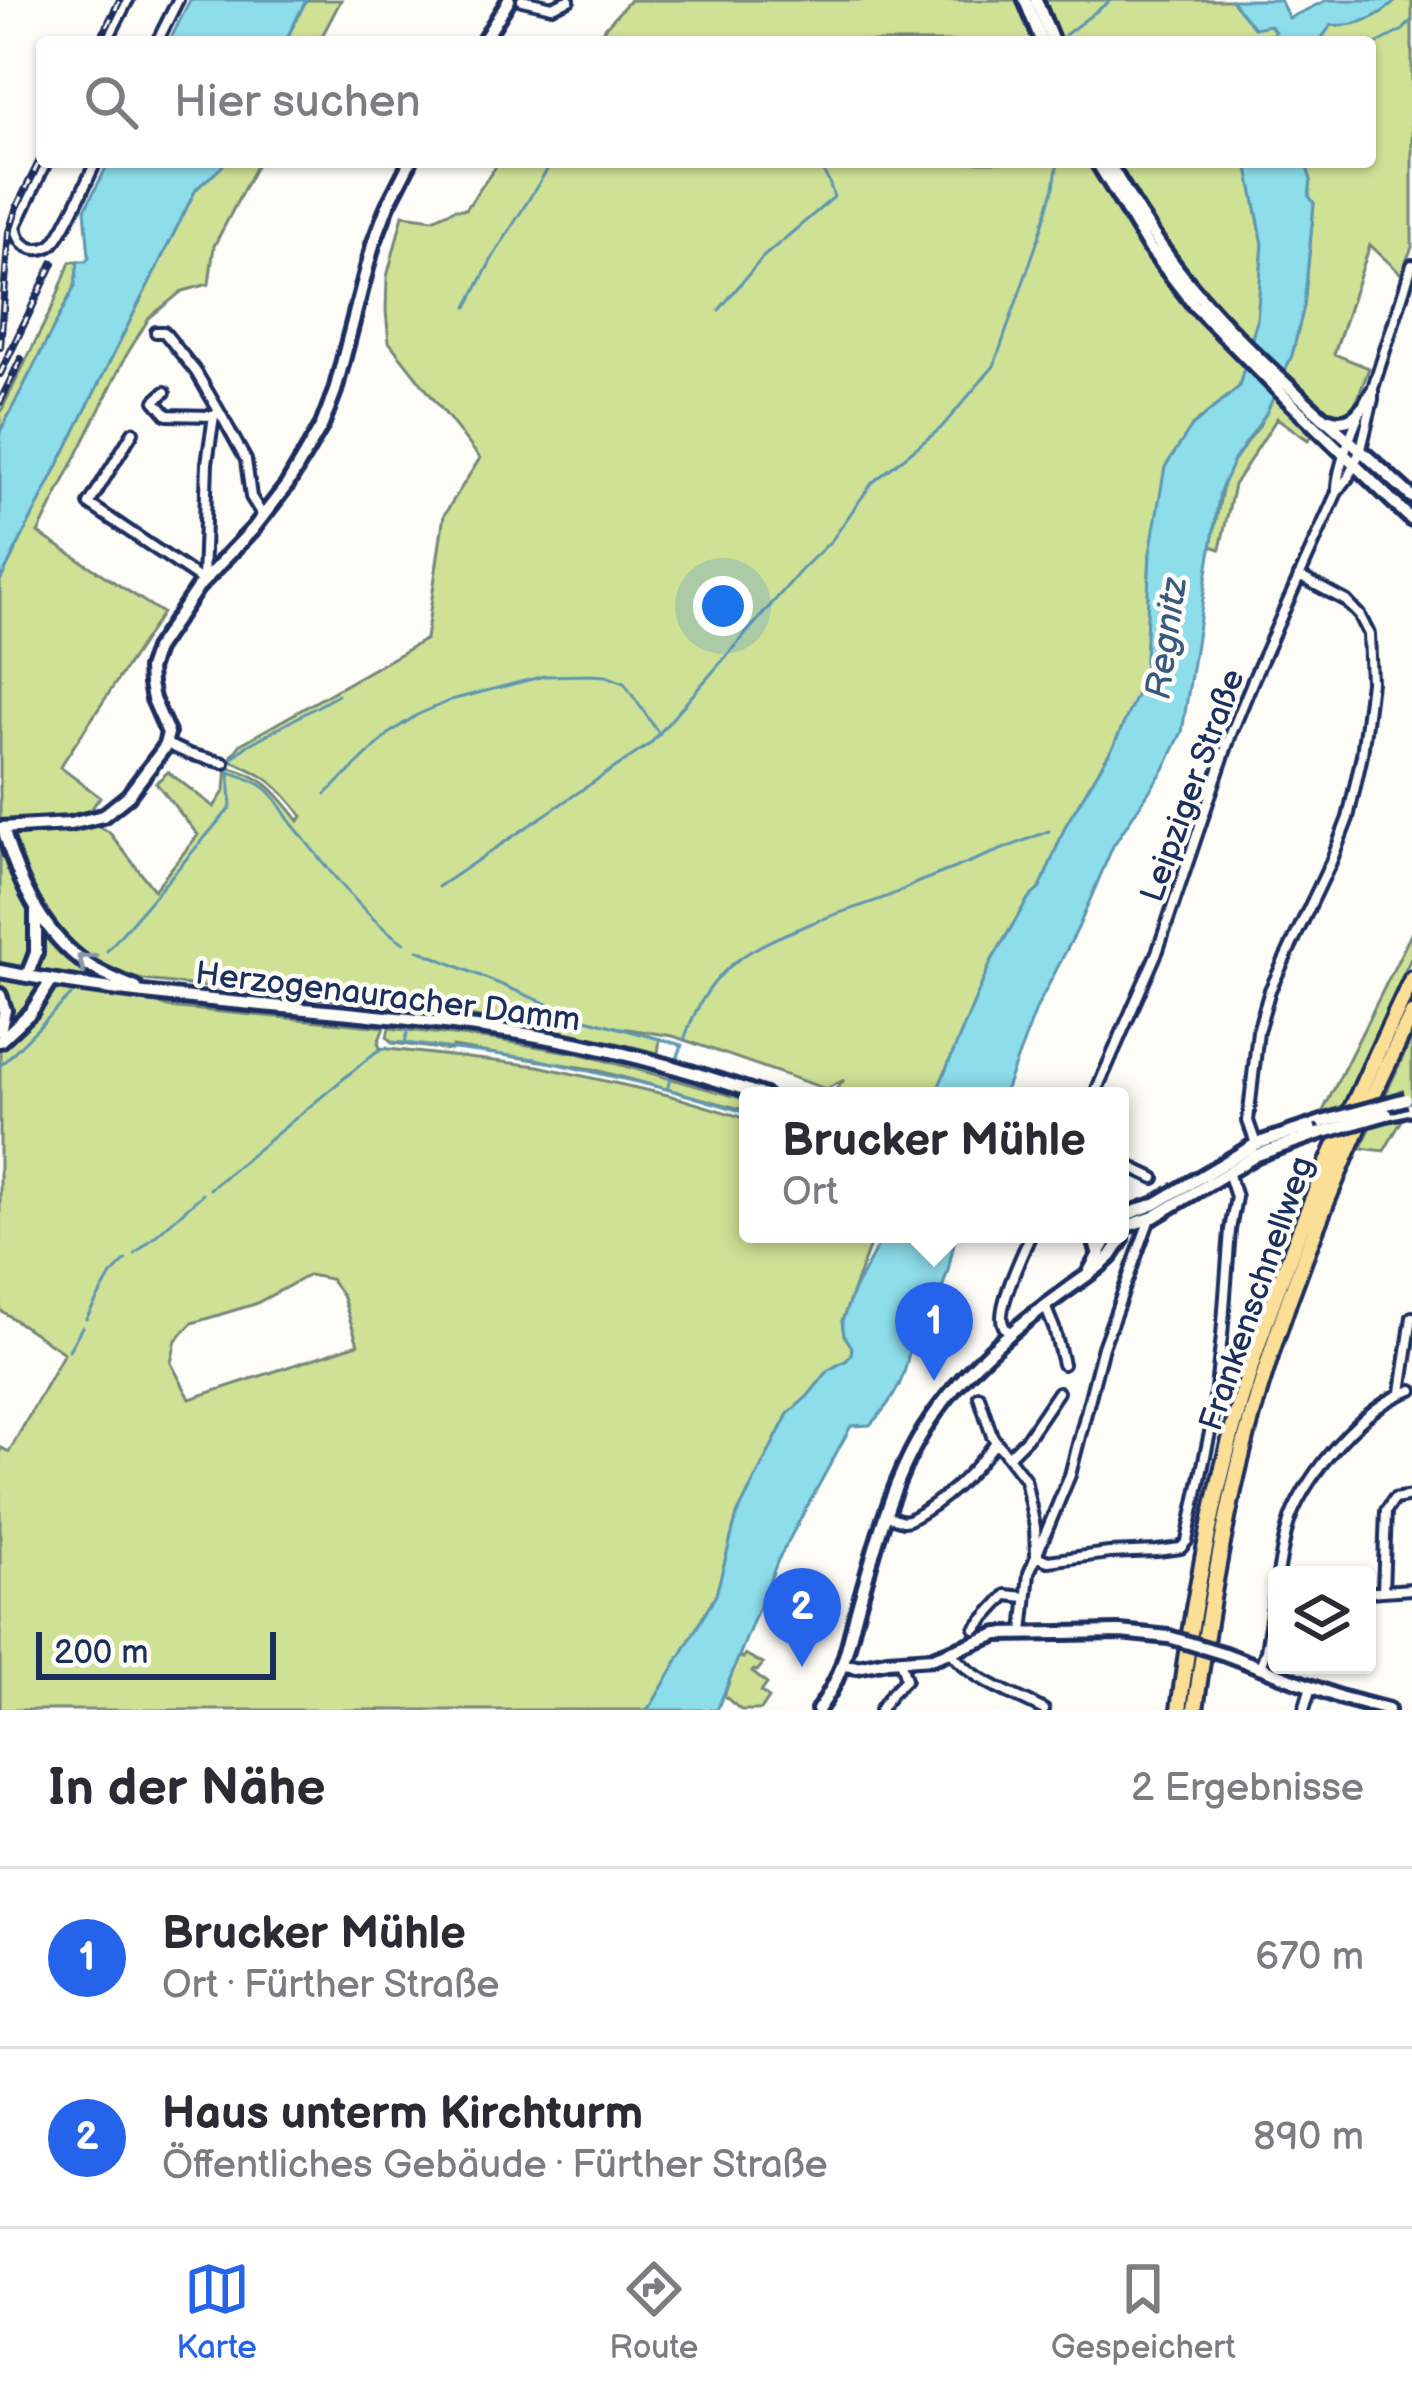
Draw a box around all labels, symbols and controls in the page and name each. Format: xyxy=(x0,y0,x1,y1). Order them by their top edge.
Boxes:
search box xyxy=(36,36,1376,168)
icon: search xyxy=(78,69,144,135)
text: Hier suchen xyxy=(174,75,421,130)
water label: Regnitz xyxy=(1138,575,1197,702)
your location xyxy=(693,576,753,636)
street label: Leipziger Straße xyxy=(1132,664,1253,907)
one-way arrow xyxy=(77,954,99,976)
street label: Herzogenauracher Damm xyxy=(193,954,583,1040)
popup xyxy=(739,1087,1129,1243)
text: Brucker Mühle xyxy=(782,1114,1086,1169)
street label: Frankenschnellweg xyxy=(1191,1151,1323,1436)
text: Ort xyxy=(782,1169,838,1216)
pin: 1 xyxy=(895,1282,973,1381)
map controls xyxy=(1268,1566,1376,1674)
button: layers xyxy=(1268,1566,1376,1674)
pin: 2 xyxy=(763,1568,841,1667)
scale bar xyxy=(36,1626,276,1679)
text: 200 m xyxy=(54,1633,148,1673)
text: In der Nähe xyxy=(48,1758,326,1819)
text: 2 Ergebnisse xyxy=(1131,1765,1364,1812)
text: Brucker Mühle xyxy=(162,1907,466,1962)
text: 1 xyxy=(79,1934,95,1981)
text: 670 m xyxy=(1255,1934,1364,1981)
text: Ort · Fürther Straße xyxy=(162,1962,499,2009)
text: Haus unterm Kirchturm xyxy=(162,2087,643,2142)
text: 2 xyxy=(75,2114,99,2161)
text: 890 m xyxy=(1253,2114,1364,2161)
text: Öffentliches Gebäude · Fürther Straße xyxy=(162,2142,828,2189)
tab: Karte xyxy=(176,2256,257,2368)
tab: Route xyxy=(609,2256,698,2368)
tab: Gespeichert xyxy=(1051,2256,1236,2368)

